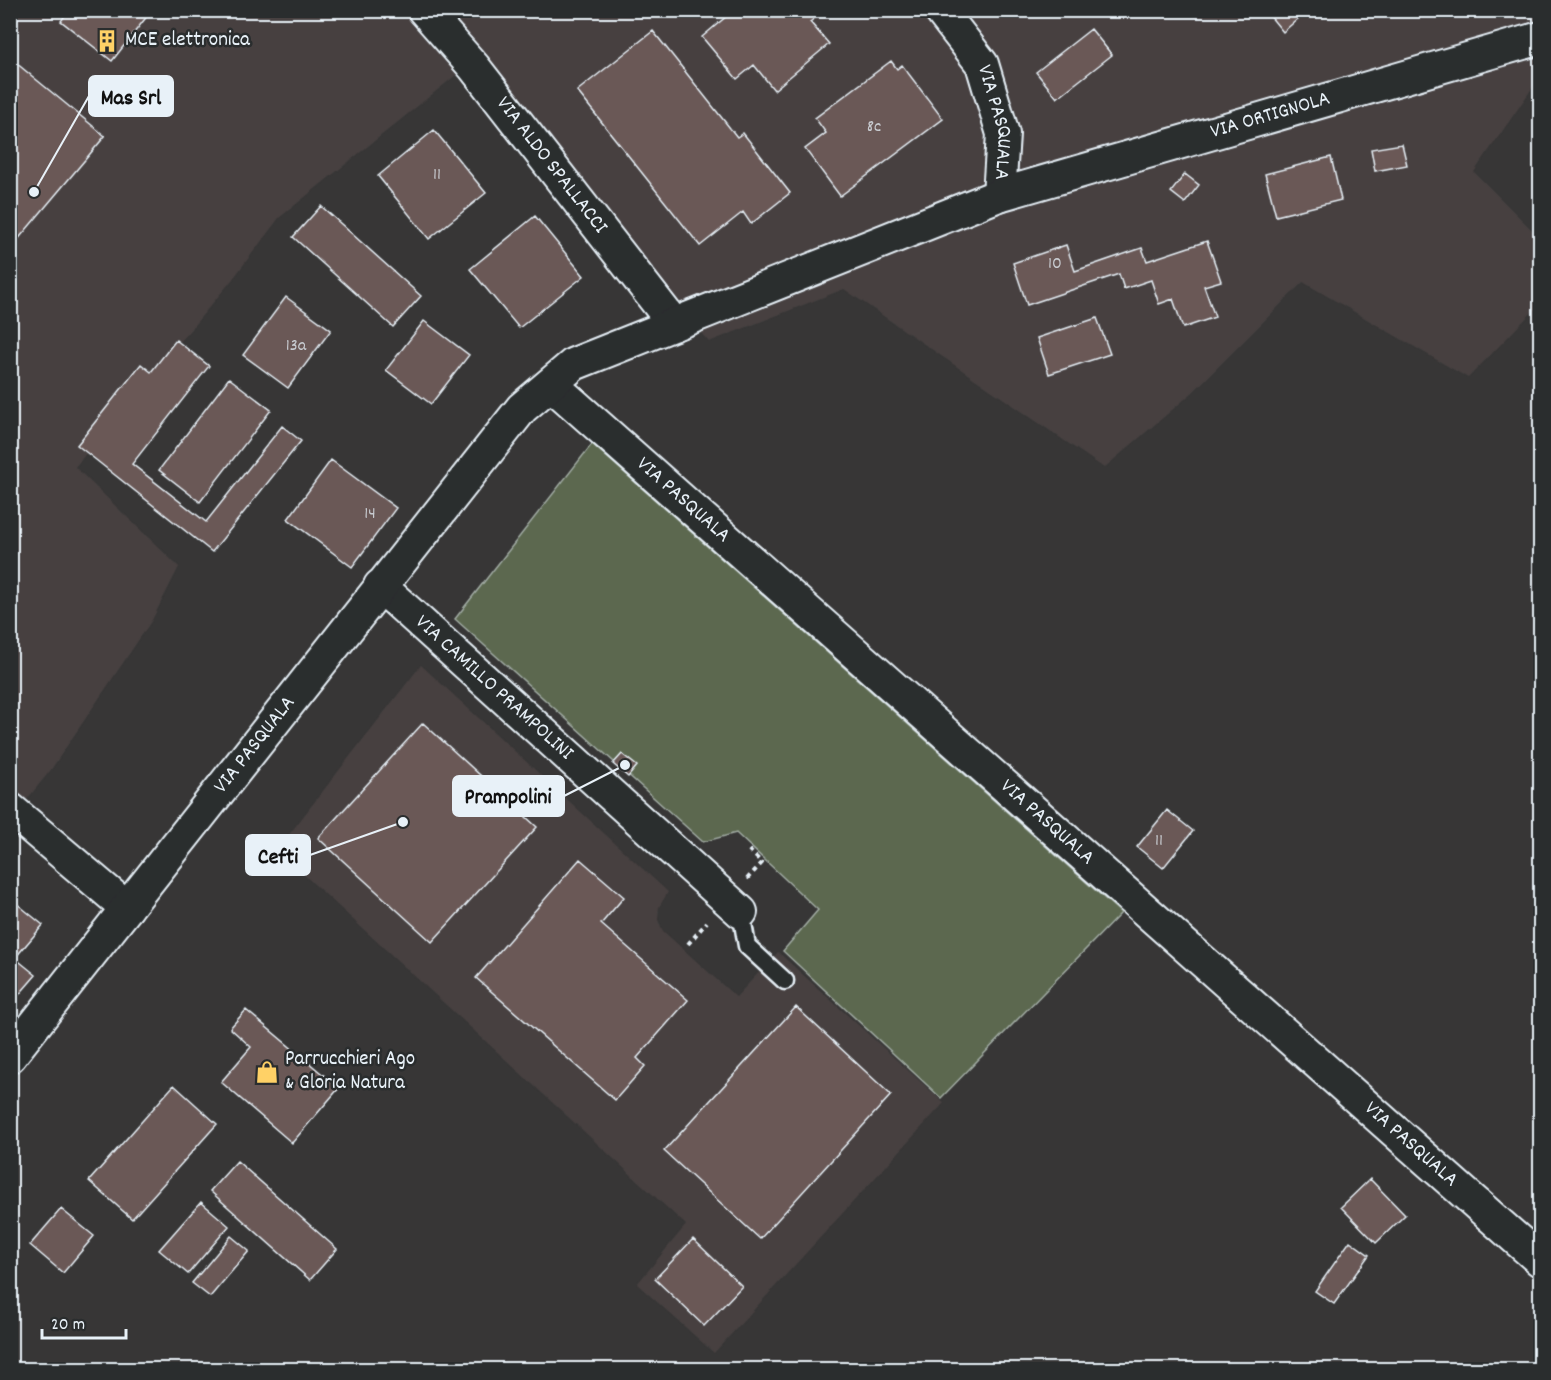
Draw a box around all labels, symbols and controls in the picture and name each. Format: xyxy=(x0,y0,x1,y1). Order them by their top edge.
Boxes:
place label: MCE elettronica xyxy=(125,26,251,56)
building icon: MCE elettronica xyxy=(94,28,120,54)
street label: VIA PASQUALA xyxy=(968,62,1019,181)
callout: Mas Srl xyxy=(89,76,173,116)
text: Mas Srl xyxy=(101,84,162,115)
street label: VIA ORTIGNOLA xyxy=(1207,85,1334,148)
street label: VIA ALDO SPALLACCI xyxy=(488,91,614,241)
house number: 8c xyxy=(867,115,881,140)
house number: 11 xyxy=(433,163,441,188)
house number: 10 xyxy=(1048,252,1062,277)
house number: 13a xyxy=(286,334,307,359)
street label: VIA PASQUALA xyxy=(629,451,737,551)
house number: 14 xyxy=(364,502,376,527)
street label: VIA CAMILLO PRAMPOLINI xyxy=(407,609,580,769)
street label: VIA PASQUALA xyxy=(207,690,304,801)
street label: VIA PASQUALA xyxy=(993,773,1100,873)
callout: Prampolini xyxy=(453,776,564,816)
text: Prampolini xyxy=(465,783,551,814)
house number: 11 xyxy=(1155,829,1163,854)
callout: Cefti xyxy=(246,835,310,875)
text: Cefti xyxy=(258,843,298,874)
place label: Parrucchieri Ago & Gloria Natura xyxy=(285,1045,415,1099)
shop icon: Parrucchieri Ago & Gloria Natura xyxy=(254,1059,280,1085)
street label: VIA PASQUALA xyxy=(1357,1095,1464,1195)
scale bar xyxy=(42,1302,126,1340)
text: 20 m xyxy=(51,1313,85,1338)

